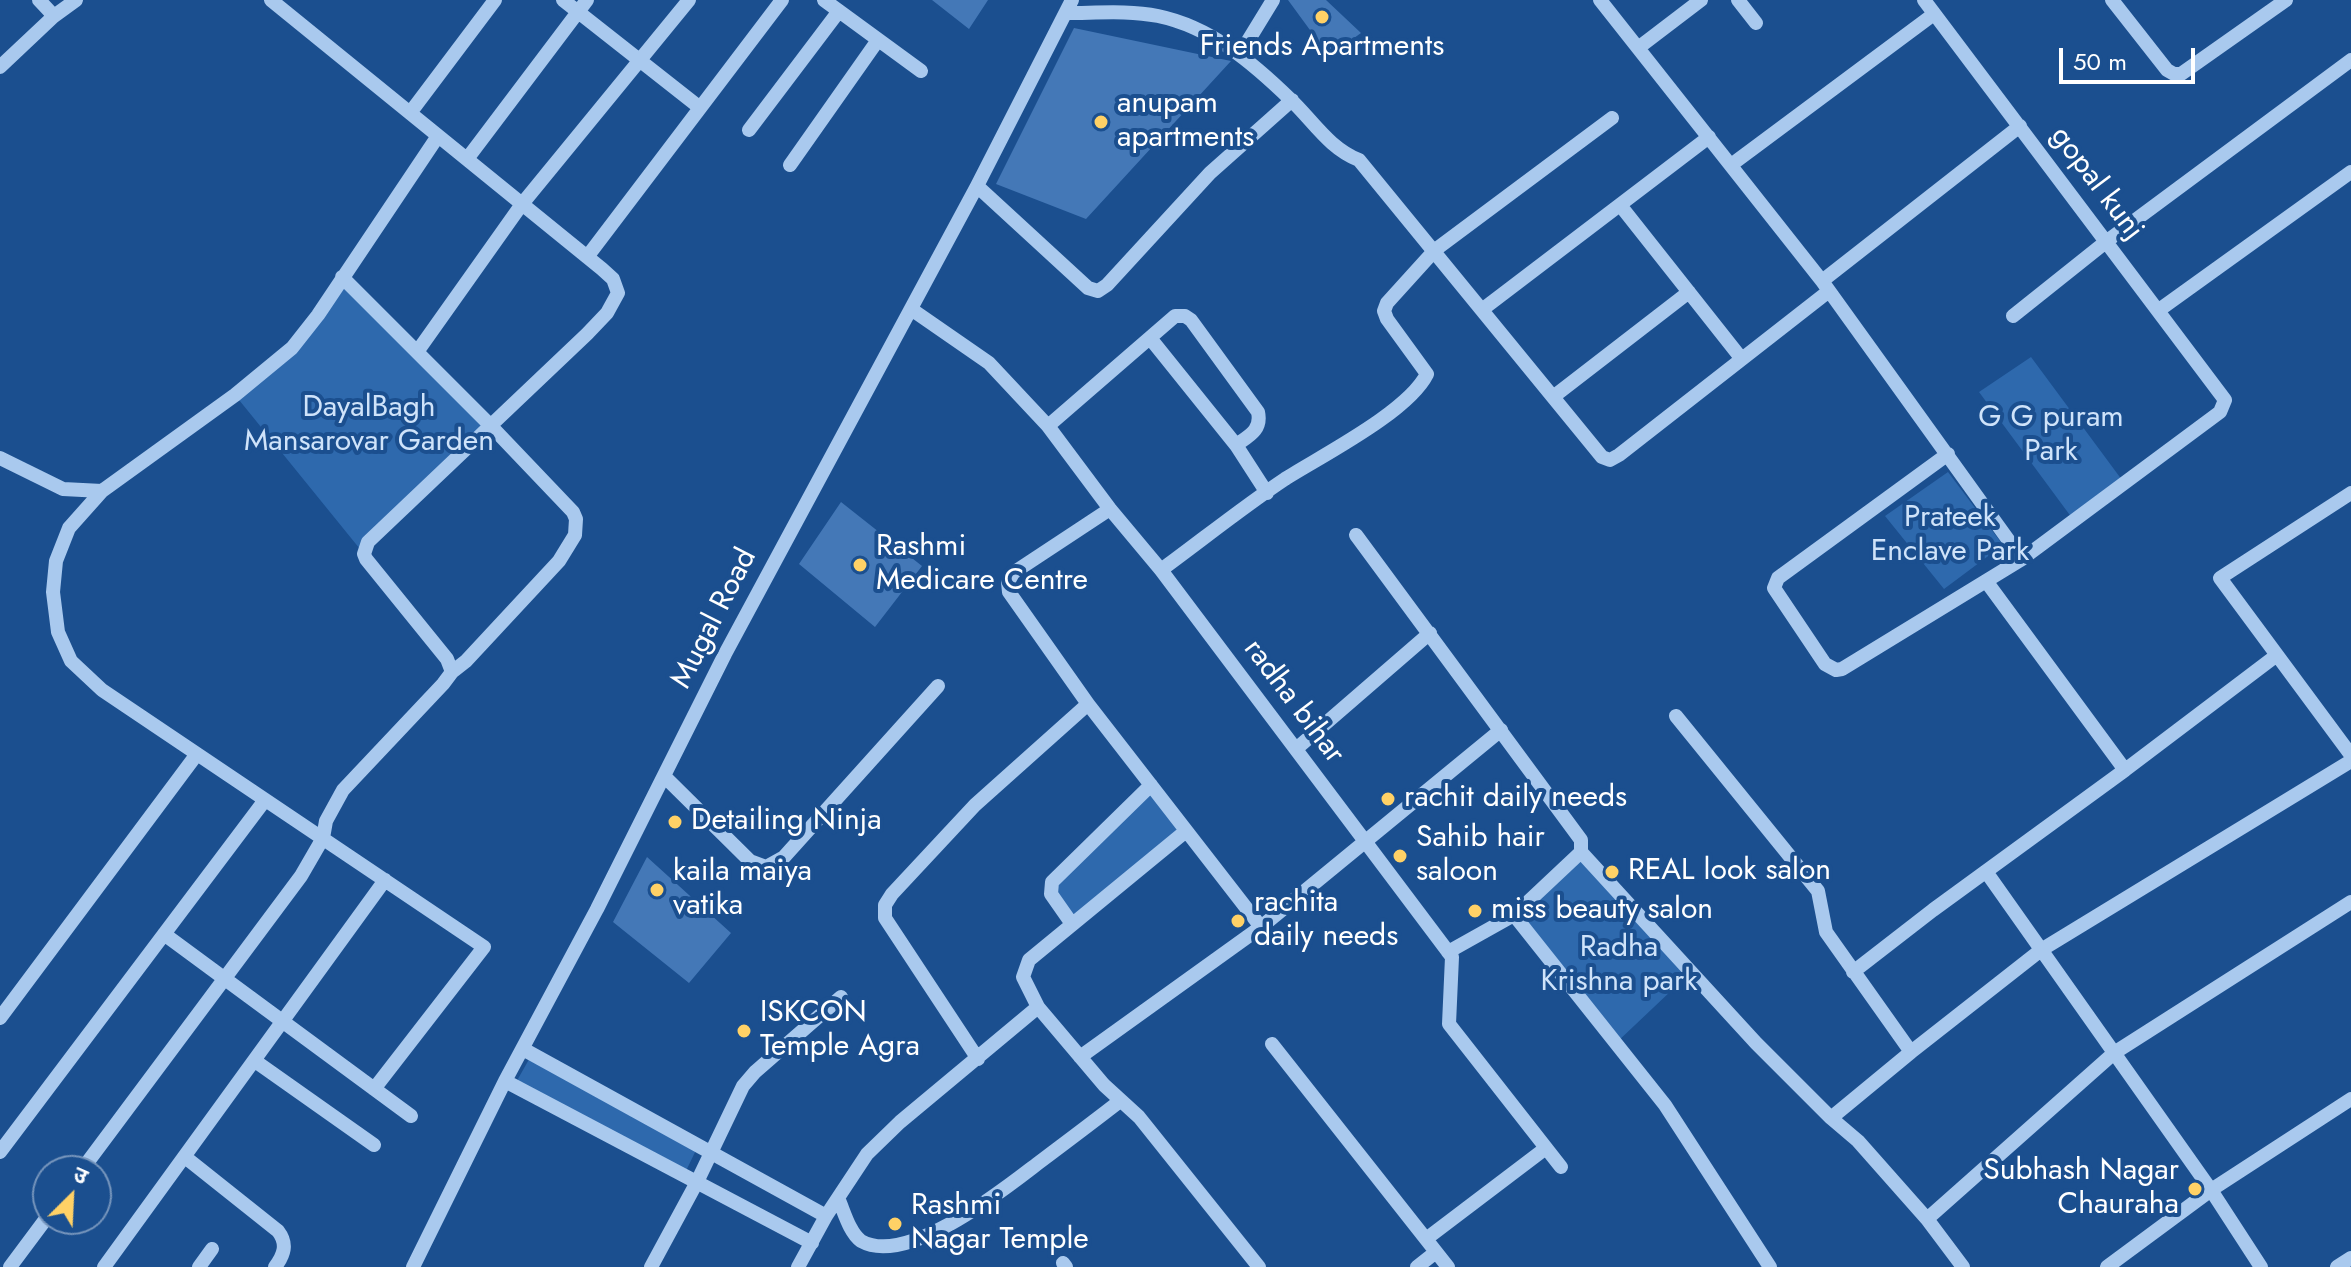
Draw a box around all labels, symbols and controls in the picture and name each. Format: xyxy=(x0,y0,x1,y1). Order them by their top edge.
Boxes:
marker: Friends Apartments xyxy=(1313,8,1331,26)
place label: Friends Apartments xyxy=(1200,30,1444,66)
scale bar xyxy=(2063,32,2199,82)
text: 50 m xyxy=(2073,44,2127,79)
place label: anupam apartments xyxy=(1117,87,1254,158)
marker: anupam apartments xyxy=(1092,113,1110,131)
street label: gopal kunj xyxy=(2042,120,2150,248)
park label: DayalBagh Mansarovar Garden xyxy=(244,391,494,462)
park label: G G puram Park xyxy=(1978,401,2124,472)
park label: Prateek Enclave Park xyxy=(1871,501,2029,572)
place label: Rashmi Medicare Centre xyxy=(876,530,1088,600)
street label: Mugal Road xyxy=(664,543,766,695)
marker: Rashmi Medicare Centre xyxy=(851,556,869,574)
street label: radha bihar xyxy=(1235,633,1351,771)
place label: rachit daily needs xyxy=(1404,781,1627,817)
marker: rachit daily needs xyxy=(1379,790,1397,808)
place label: Detailing Ninja xyxy=(691,804,882,840)
marker: Detailing Ninja xyxy=(666,813,684,831)
place label: Sahib hair saloon xyxy=(1416,821,1545,892)
marker: Sahib hair saloon xyxy=(1391,847,1409,865)
place label: REAL look salon xyxy=(1628,854,1831,890)
place label: kaila maiya vatika xyxy=(673,855,812,926)
marker: REAL look salon xyxy=(1603,863,1621,881)
marker: kaila maiya vatika xyxy=(648,881,666,899)
place label: rachita daily needs xyxy=(1254,886,1398,956)
place label: miss beauty salon xyxy=(1491,893,1713,929)
marker: miss beauty salon xyxy=(1466,902,1484,920)
marker: rachita daily needs xyxy=(1229,912,1247,930)
park label: Radha Krishna park xyxy=(1540,931,1698,1002)
place label: ISKCON Temple Agra xyxy=(760,996,920,1066)
marker: ISKCON Temple Agra xyxy=(735,1022,753,1040)
place label: Subhash Nagar Chauraha xyxy=(1983,1154,2179,1224)
north arrow xyxy=(32,1155,112,1235)
text: उ xyxy=(69,1158,93,1192)
marker: Subhash Nagar Chauraha xyxy=(2186,1180,2204,1198)
place label: Rashmi Nagar Temple xyxy=(911,1189,1089,1260)
marker: Rashmi Nagar Temple xyxy=(886,1215,904,1233)

